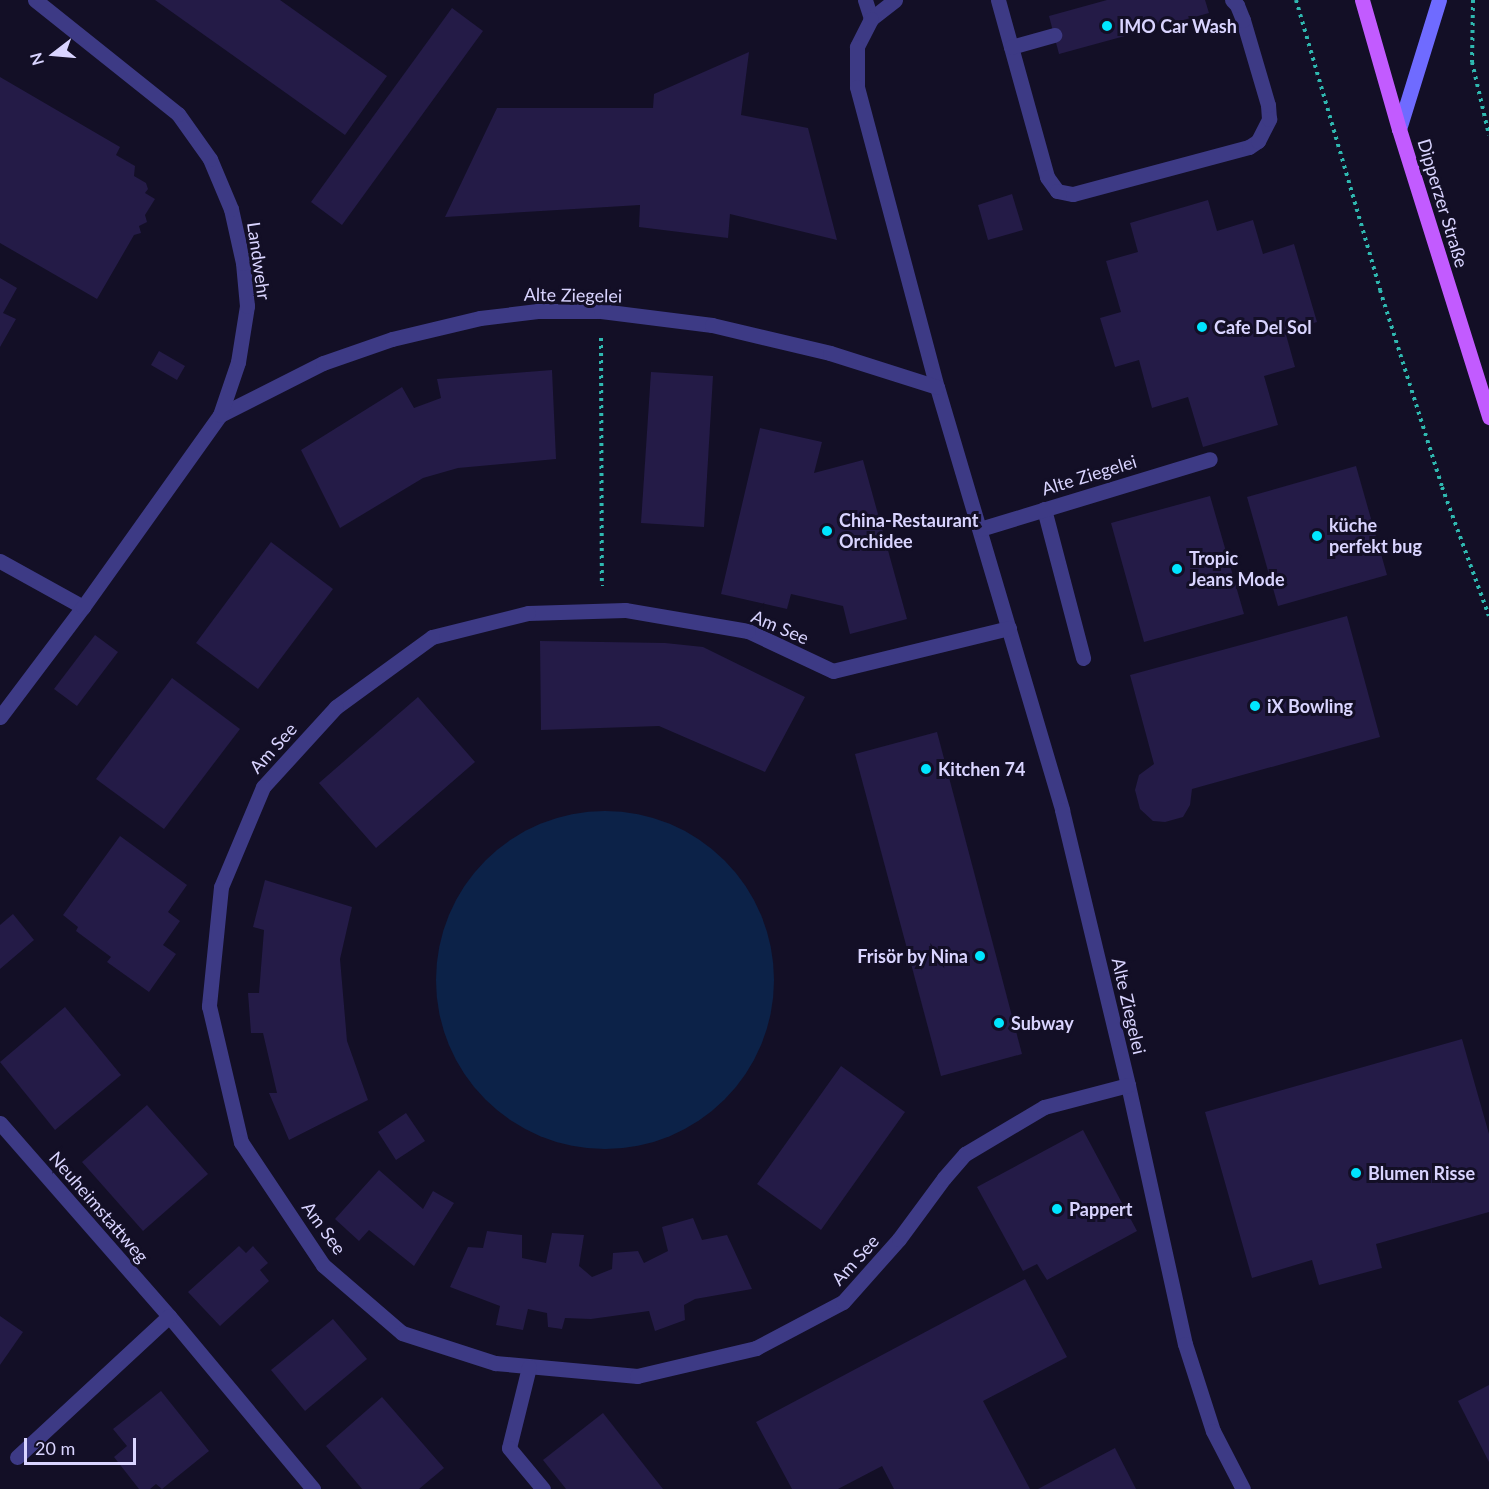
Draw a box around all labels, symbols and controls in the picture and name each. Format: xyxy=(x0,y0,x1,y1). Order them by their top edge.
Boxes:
place label: IMO Car Wash xyxy=(1119,15,1237,37)
marker: IMO Car Wash xyxy=(1100,19,1114,33)
north arrow xyxy=(24,24,84,84)
text: N xyxy=(25,51,47,68)
street label: Dipperzer Straße xyxy=(1413,136,1473,270)
street label: Landwehr xyxy=(243,221,275,301)
street label: Alte Ziegelei xyxy=(524,283,622,307)
place label: Cafe Del Sol xyxy=(1214,316,1312,338)
marker: Cafe Del Sol xyxy=(1195,320,1209,334)
street label: Alte Ziegelei xyxy=(1039,450,1139,500)
place label: China-Restaurant Orchidee xyxy=(839,510,979,552)
place label: küche perfekt bug xyxy=(1329,515,1422,558)
marker: China-Restaurant Orchidee xyxy=(820,524,834,538)
marker: küche perfekt bug xyxy=(1310,529,1324,543)
place label: Tropic Jeans Mode xyxy=(1189,548,1285,590)
marker: Tropic Jeans Mode xyxy=(1170,562,1184,576)
street label: Am See xyxy=(748,605,812,649)
place label: iX Bowling xyxy=(1267,695,1353,717)
marker: iX Bowling xyxy=(1248,699,1262,713)
street label: Am See xyxy=(245,718,301,778)
place label: Kitchen 74 xyxy=(938,758,1025,780)
marker: Kitchen 74 xyxy=(919,762,933,776)
place label: Frisör by Nina xyxy=(856,945,968,967)
marker: Frisör by Nina xyxy=(973,949,987,963)
street label: Alte Ziegelei xyxy=(1107,956,1151,1056)
place label: Subway xyxy=(1011,1012,1074,1034)
marker: Subway xyxy=(992,1016,1006,1030)
street label: Neuheimstattweg xyxy=(45,1147,153,1267)
place label: Blumen Risse xyxy=(1368,1162,1475,1184)
marker: Blumen Risse xyxy=(1349,1166,1363,1180)
street label: Am See xyxy=(298,1197,350,1259)
place label: Pappert xyxy=(1069,1198,1132,1220)
marker: Pappert xyxy=(1050,1202,1064,1216)
street label: Am See xyxy=(827,1230,883,1290)
scale bar xyxy=(27,1426,140,1464)
text: 20 m xyxy=(35,1437,75,1459)

